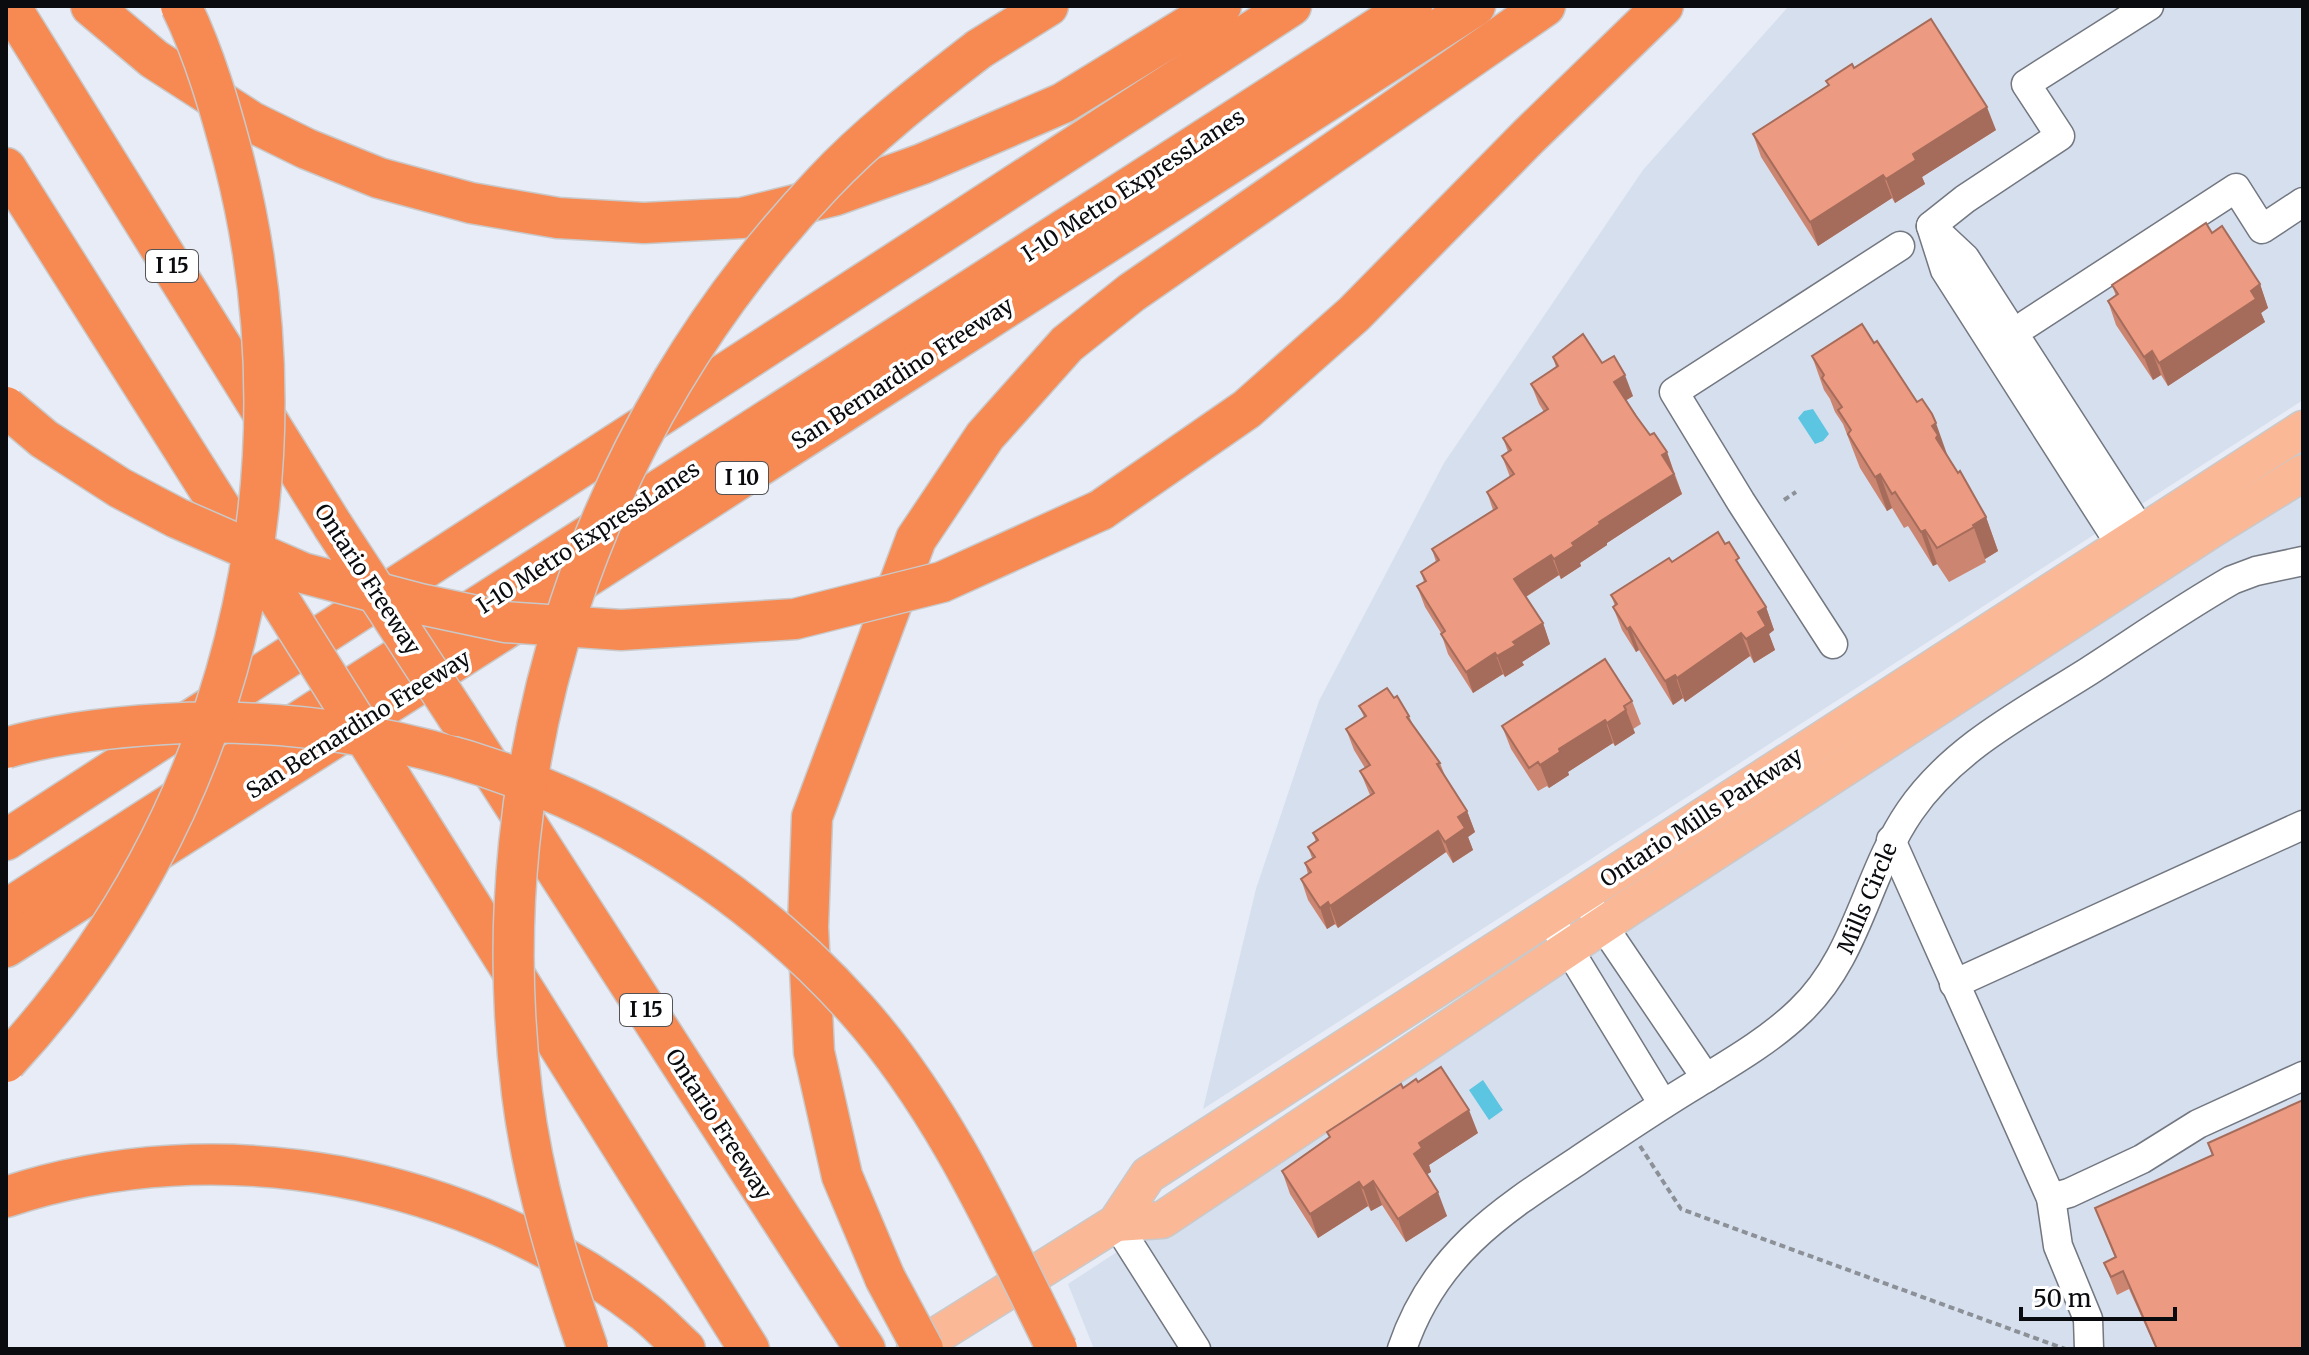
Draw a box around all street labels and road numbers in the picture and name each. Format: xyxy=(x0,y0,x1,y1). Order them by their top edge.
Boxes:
street label: I-10 Metro ExpressLanes xyxy=(1016,103,1250,267)
road number: I 15 xyxy=(146,250,198,282)
street label: San Bernardino Freeway xyxy=(786,291,1018,455)
street label: I-10 Metro ExpressLanes xyxy=(471,455,705,619)
road number: I 10 xyxy=(716,462,768,494)
street label: Ontario Freeway xyxy=(309,498,427,660)
street label: San Bernardino Freeway xyxy=(241,643,475,804)
street label: Ontario Mills Parkway xyxy=(1594,741,1808,893)
street label: Mills Circle xyxy=(1831,838,1903,958)
road number: I 15 xyxy=(620,994,672,1026)
street label: Ontario Freeway xyxy=(660,1043,778,1205)

